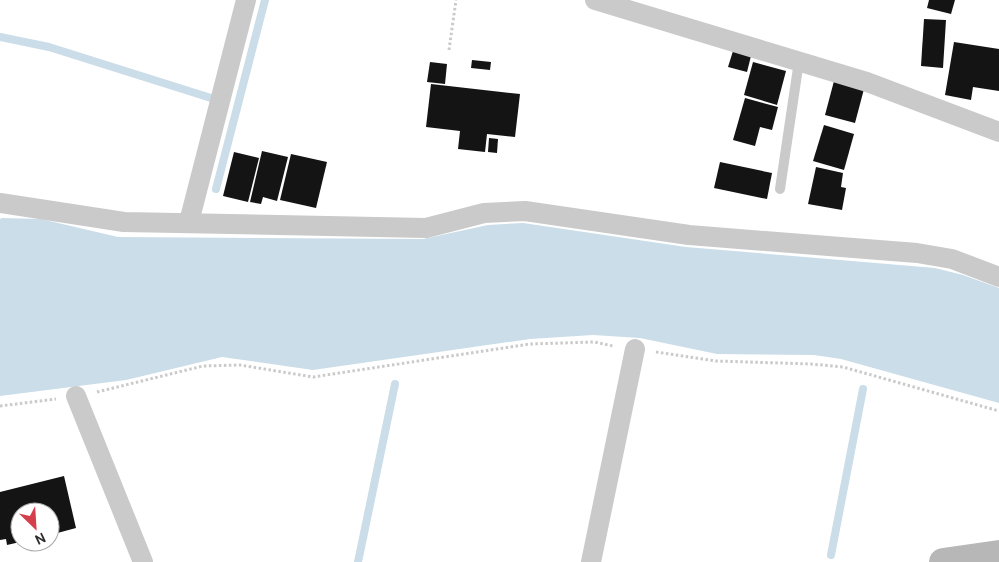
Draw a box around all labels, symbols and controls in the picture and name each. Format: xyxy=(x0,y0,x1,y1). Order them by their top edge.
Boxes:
north arrow xyxy=(10,502,60,552)
text: N xyxy=(32,529,49,549)

